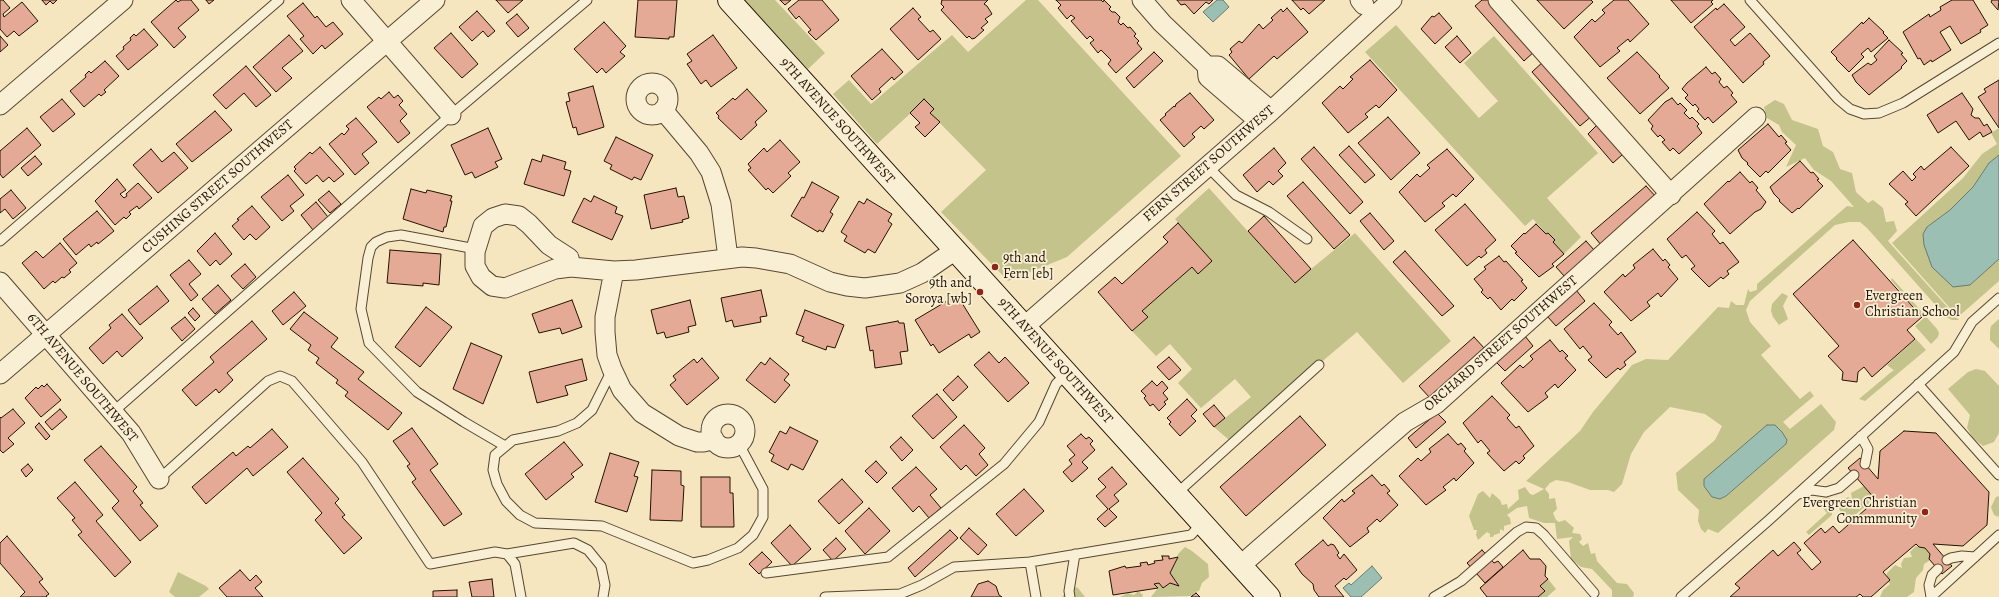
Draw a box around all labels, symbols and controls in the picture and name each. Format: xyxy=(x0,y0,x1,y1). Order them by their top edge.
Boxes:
street label: 9TH AVENUE SOUTHWEST xyxy=(776,55,898,187)
street label: FERN STREET SOUTHWEST xyxy=(1140,102,1278,226)
street label: CUSHING STREET SOUTHWEST xyxy=(139,117,297,257)
place label: 9th and Fern [eb] xyxy=(1003,251,1054,284)
marker: 9th and Fern [eb] xyxy=(990,262,1000,272)
street label: ORCHARD STREET SOUTHWEST xyxy=(1421,273,1581,415)
place label: 9th and Soroya [wb] xyxy=(905,276,972,308)
marker: 9th and Soroya [wb] xyxy=(975,287,985,297)
place label: Evergreen Christian School xyxy=(1865,289,1960,322)
street label: 9TH AVENUE SOUTHWEST xyxy=(994,295,1116,427)
marker: Evergreen Christian School xyxy=(1852,300,1862,310)
street label: 6TH AVENUE SOUTHWEST xyxy=(23,310,141,446)
place label: Evergreen Christian Commmunity xyxy=(1802,496,1917,528)
marker: Evergreen Christian Commmunity xyxy=(1920,507,1930,517)

